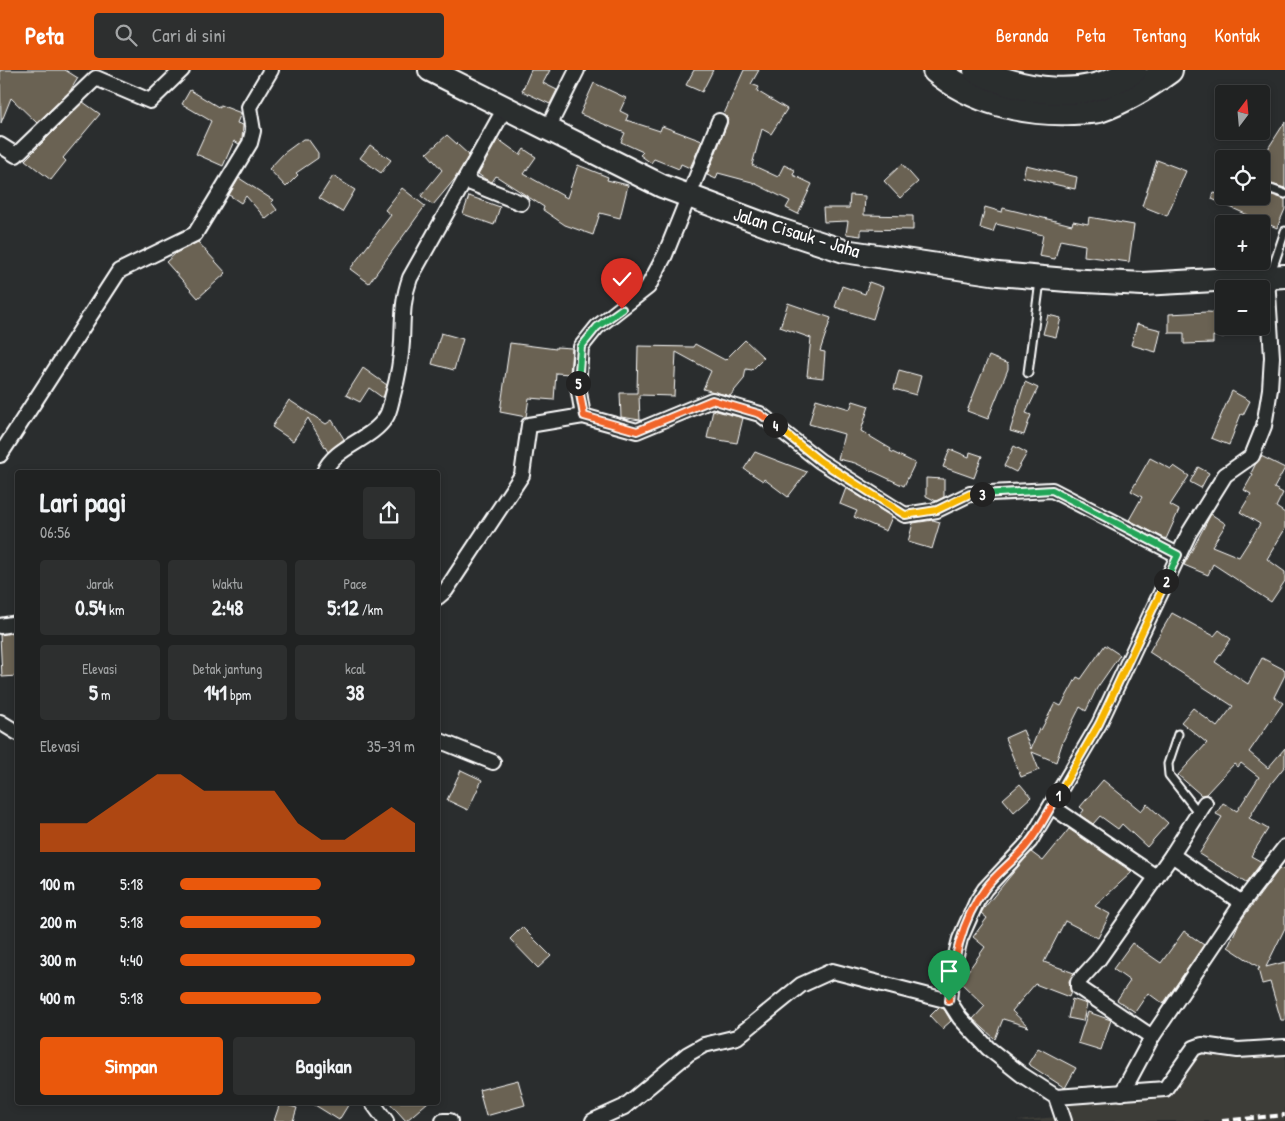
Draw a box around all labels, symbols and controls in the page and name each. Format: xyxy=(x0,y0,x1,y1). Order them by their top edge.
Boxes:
search box xyxy=(94,13,444,58)
text: Peta xyxy=(25,19,64,51)
icon: search xyxy=(112,21,140,49)
text: Cari di sini xyxy=(152,22,226,48)
text: Beranda xyxy=(996,23,1048,48)
text: Peta xyxy=(1076,23,1105,48)
text: Tentang xyxy=(1133,23,1186,48)
text: Kontak xyxy=(1214,23,1260,48)
north arrow xyxy=(1215,85,1270,140)
map controls xyxy=(1215,85,1270,335)
button: locate xyxy=(1215,150,1270,205)
street label: Jalan Cisauk - Jaha xyxy=(730,200,864,264)
button: + xyxy=(1215,215,1270,270)
pin xyxy=(601,258,643,309)
icon: check xyxy=(608,265,636,293)
button: − xyxy=(1215,280,1270,335)
pin: 5 xyxy=(566,370,590,396)
text: 5 xyxy=(576,374,581,393)
pin: 4 xyxy=(762,412,788,438)
text: 4 xyxy=(773,416,778,435)
pin: 3 xyxy=(970,482,994,506)
text: Lari pagi xyxy=(40,483,127,521)
text: 3 xyxy=(979,485,986,504)
button: share xyxy=(363,487,415,539)
text: 06:56 xyxy=(40,521,70,543)
pin: 2 xyxy=(1154,568,1178,594)
text: 2 xyxy=(1163,572,1170,591)
text: Jarak xyxy=(86,574,114,593)
text: Waktu xyxy=(212,574,243,593)
text: Pace xyxy=(344,574,367,593)
text: 0.54 xyxy=(75,593,106,622)
text: 2:48 xyxy=(212,593,243,622)
text: 5:12 xyxy=(327,593,359,622)
text: km xyxy=(106,600,124,619)
text: /km xyxy=(359,600,383,619)
text: Elevasi xyxy=(82,659,117,678)
text: Detak jantung xyxy=(193,659,262,678)
text: kcal xyxy=(345,659,365,678)
text: 5 xyxy=(89,678,98,707)
text: 141 xyxy=(204,678,227,707)
text: 38 xyxy=(346,678,364,707)
text: m xyxy=(98,685,111,704)
text: bpm xyxy=(227,685,251,704)
text: Elevasi xyxy=(40,735,80,757)
text: 35–39 m xyxy=(367,735,415,757)
pin: 1 xyxy=(1046,782,1070,808)
text: 1 xyxy=(1056,786,1061,805)
text: 100 m xyxy=(40,873,75,895)
text: 5:18 xyxy=(120,873,143,895)
text: 200 m xyxy=(40,911,76,933)
text: 5:18 xyxy=(120,911,143,933)
text: 300 m xyxy=(40,949,76,971)
text: 4:40 xyxy=(120,949,143,971)
pin xyxy=(928,950,970,1001)
icon: arrive xyxy=(935,957,963,985)
text: 400 m xyxy=(40,987,75,1009)
text: 5:18 xyxy=(120,987,143,1009)
button: Simpan xyxy=(40,1037,223,1095)
button: Bagikan xyxy=(233,1037,415,1095)

